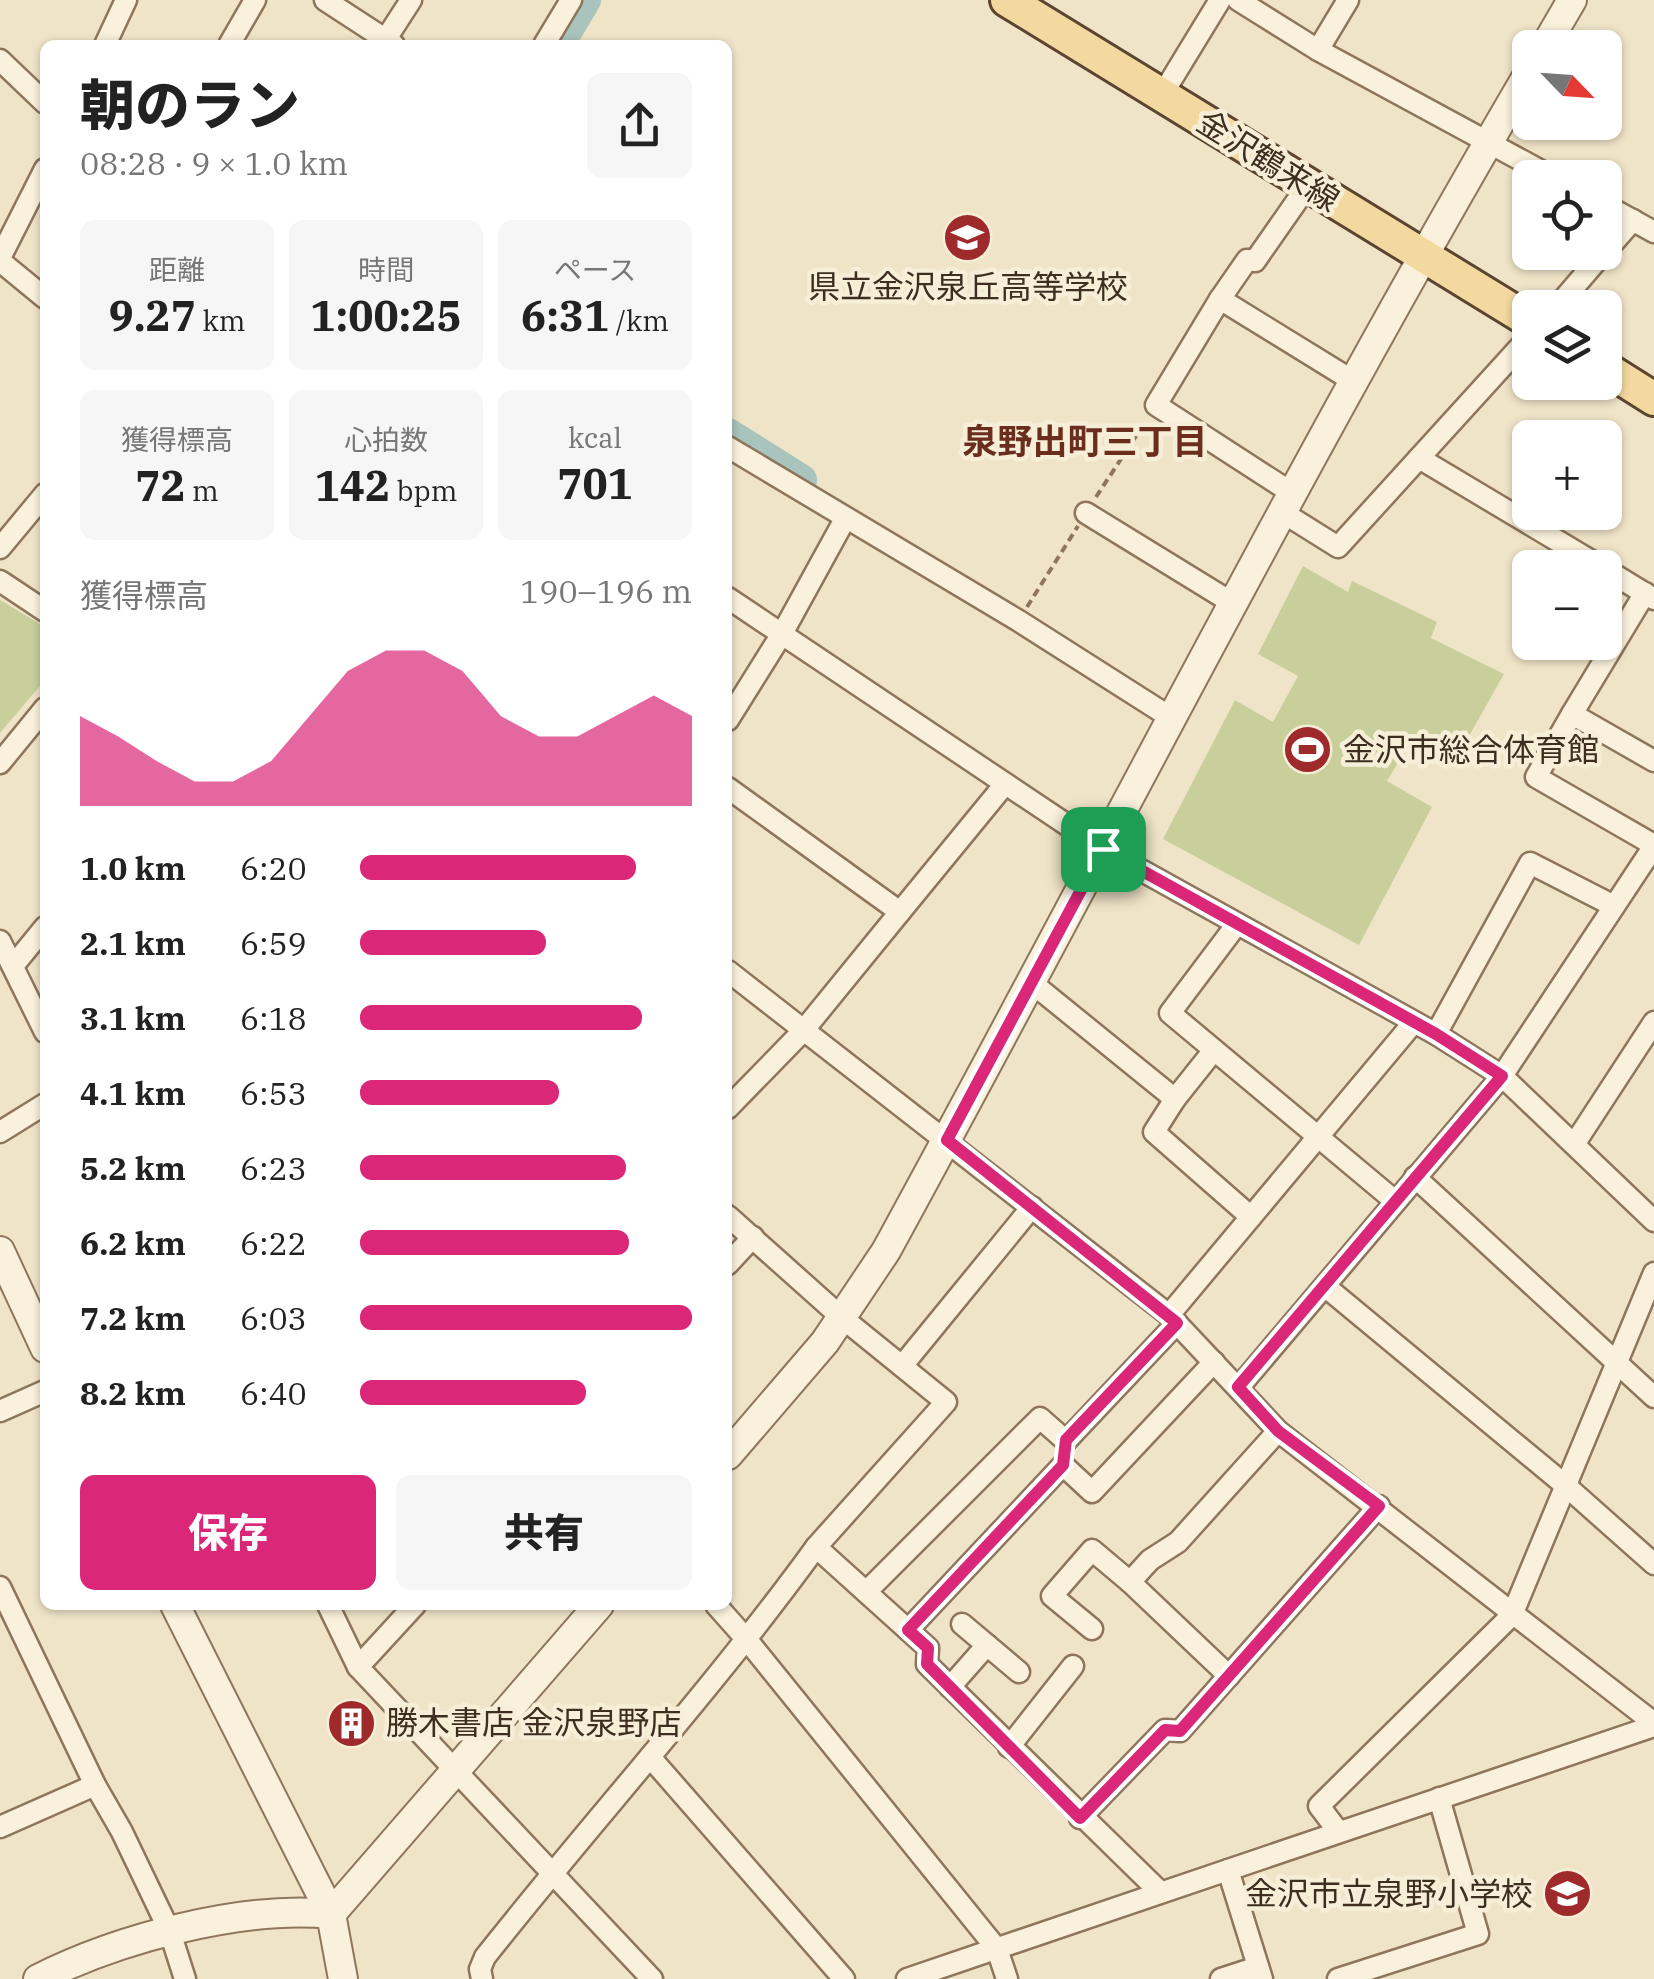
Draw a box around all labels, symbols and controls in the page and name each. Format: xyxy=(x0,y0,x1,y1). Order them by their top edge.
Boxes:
north arrow xyxy=(1512,30,1622,140)
map controls xyxy=(1512,30,1622,660)
text: 朝のラン xyxy=(80,69,300,140)
button: share xyxy=(587,73,692,178)
street label: 金沢鶴来線 xyxy=(1190,100,1348,220)
text: 08:28 · 9 × 1.0 km xyxy=(80,142,348,184)
button: locate xyxy=(1512,160,1622,270)
school or university icon: 県立金沢泉丘高等学校 xyxy=(942,211,994,263)
text: 距離 xyxy=(149,251,205,288)
text: 時間 xyxy=(358,251,414,288)
text: ペース xyxy=(554,251,636,288)
place label: 県立金沢泉丘高等学校 xyxy=(808,265,1128,307)
text: 9.27 xyxy=(109,288,196,343)
text: 1:00:25 xyxy=(310,288,462,343)
text: 6:31 xyxy=(521,288,609,343)
button: layers xyxy=(1512,290,1622,400)
text: km xyxy=(196,302,246,339)
text: /km xyxy=(609,302,669,339)
district label: 泉野出町三丁目 xyxy=(962,418,1208,464)
text: kcal xyxy=(568,419,622,456)
button: + xyxy=(1512,420,1622,530)
text: 獲得標高 xyxy=(121,421,233,458)
text: 心拍数 xyxy=(344,421,428,458)
text: 701 xyxy=(557,456,633,511)
text: 72 xyxy=(135,458,186,513)
text: 142 xyxy=(315,458,390,513)
text: m xyxy=(186,472,219,509)
text: bpm xyxy=(390,472,457,509)
button: − xyxy=(1512,550,1622,660)
text: 190–196 m xyxy=(520,570,692,612)
text: 獲得標高 xyxy=(80,574,208,616)
sports icon: 金沢市総合体育館 xyxy=(1282,724,1334,776)
place label: 金沢市総合体育館 xyxy=(1343,728,1599,770)
pin xyxy=(1061,807,1146,892)
icon: arrive xyxy=(1076,822,1131,877)
text: 1.0 km xyxy=(80,847,186,889)
text: 6:20 xyxy=(240,847,307,889)
text: 2.1 km xyxy=(80,922,186,964)
text: 6:59 xyxy=(240,922,307,964)
text: 3.1 km xyxy=(80,997,186,1039)
text: 6:18 xyxy=(240,997,307,1039)
text: 4.1 km xyxy=(80,1072,186,1114)
text: 6:53 xyxy=(240,1072,307,1114)
text: 5.2 km xyxy=(80,1147,186,1189)
text: 6:23 xyxy=(240,1147,307,1189)
text: 6.2 km xyxy=(80,1222,186,1264)
text: 6:22 xyxy=(240,1222,307,1264)
text: 7.2 km xyxy=(80,1297,186,1339)
text: 6:03 xyxy=(240,1297,307,1339)
text: 8.2 km xyxy=(80,1372,186,1414)
text: 6:40 xyxy=(240,1372,307,1414)
button: 保存 xyxy=(80,1475,376,1590)
button: 共有 xyxy=(396,1475,692,1590)
building icon: 勝木書店 金沢泉野店 xyxy=(325,1697,377,1749)
place label: 勝木書店 金沢泉野店 xyxy=(386,1701,681,1743)
school or university icon: 金沢市立泉野小学校 xyxy=(1542,1868,1594,1920)
place label: 金沢市立泉野小学校 xyxy=(1245,1872,1533,1914)

